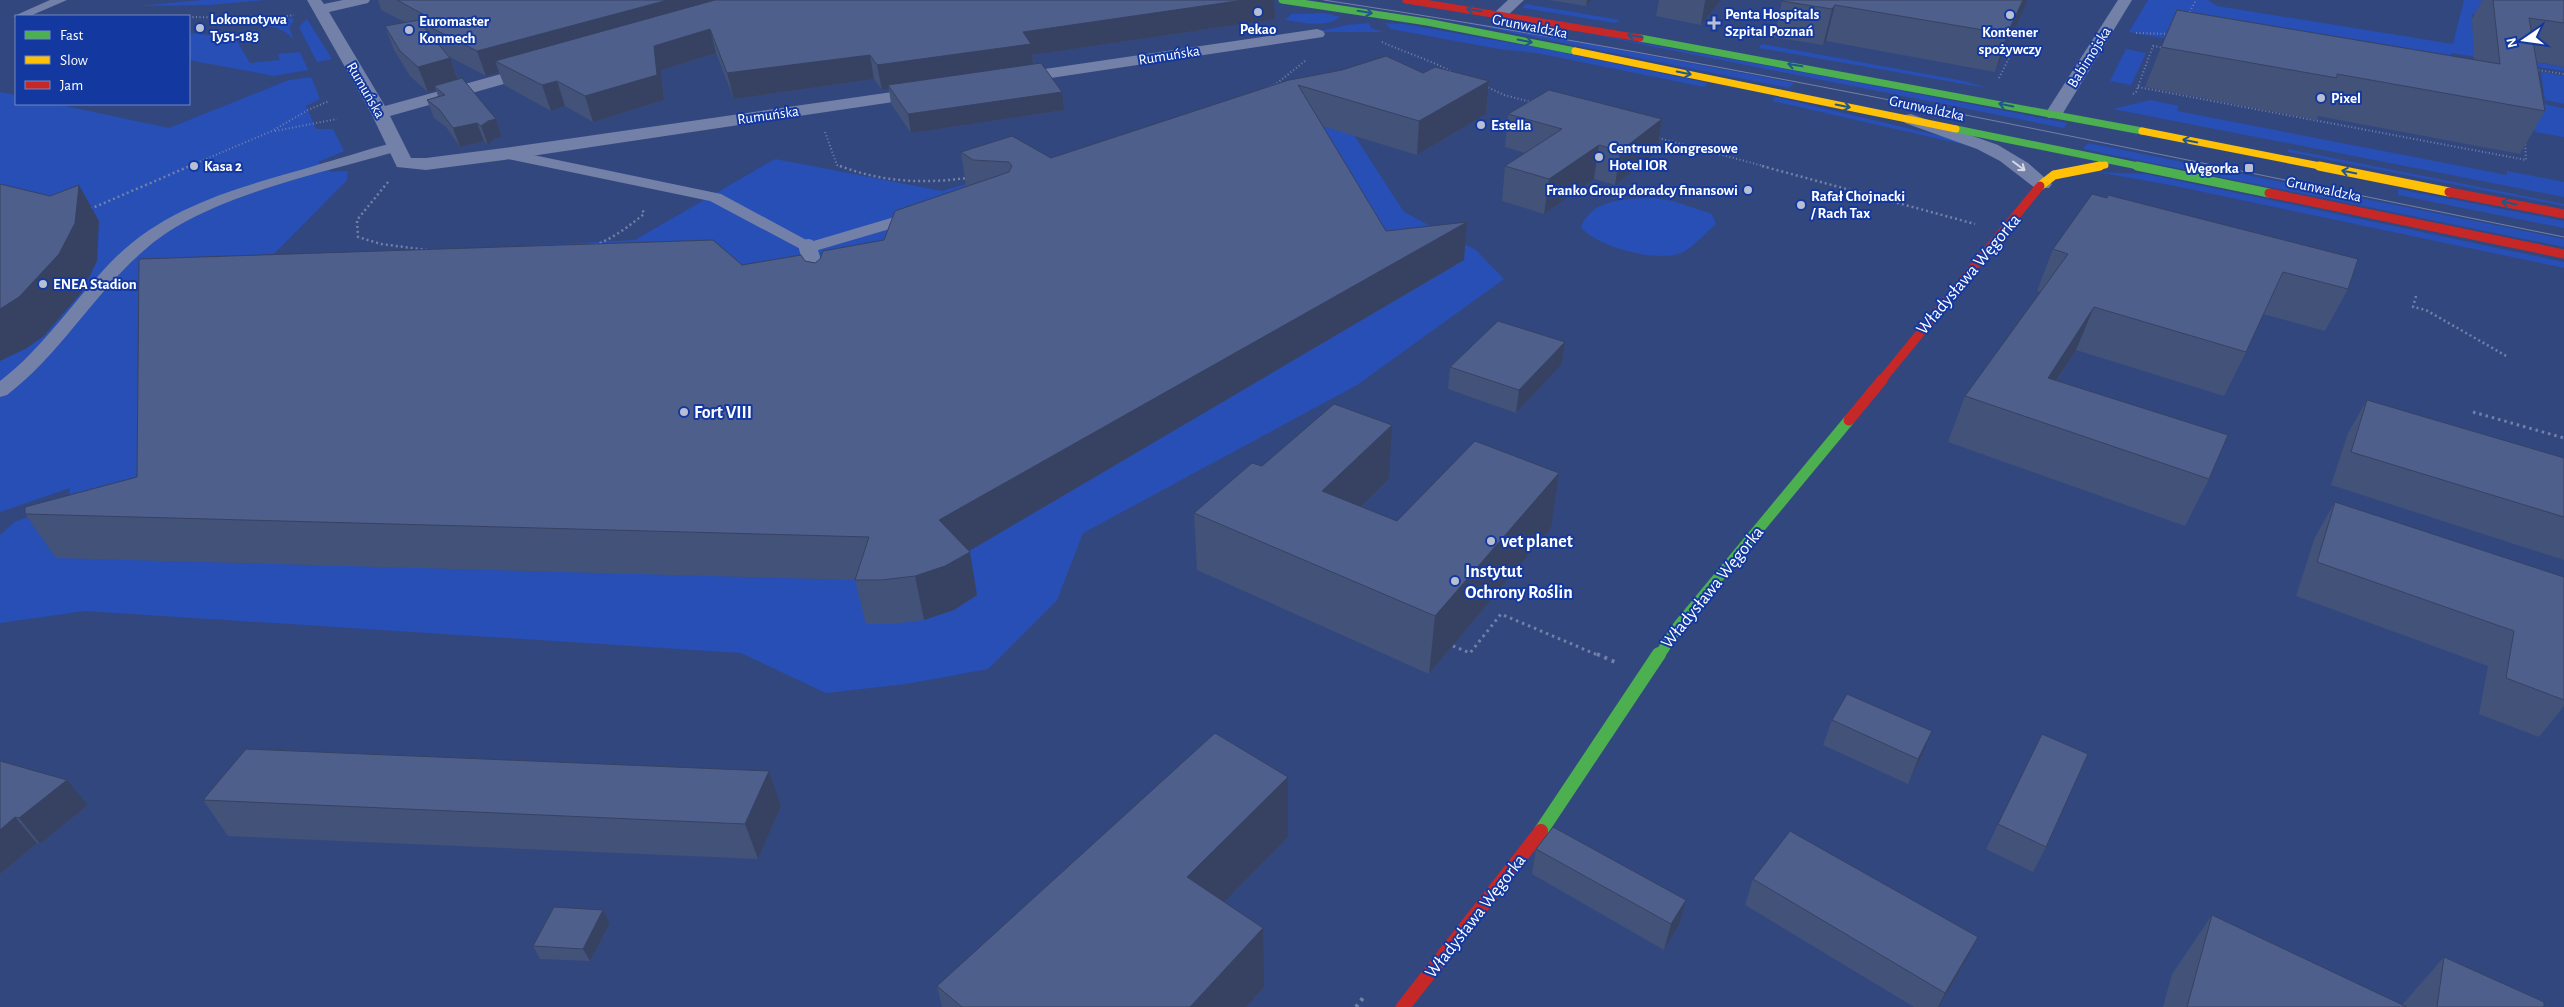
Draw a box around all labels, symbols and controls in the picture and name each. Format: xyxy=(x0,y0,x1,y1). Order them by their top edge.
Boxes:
one-way arrow xyxy=(1467,5,1483,15)
marker: Pekao xyxy=(1252,6,1264,18)
place label: Penta Hospitals Szpital Poznań xyxy=(1725,7,1820,39)
one-way arrow xyxy=(1356,8,1372,18)
marker: Kontener spożywczy xyxy=(2004,9,2016,21)
place label: Lokomotywa Ty51-183 xyxy=(210,12,287,44)
street label: Grunwaldzka xyxy=(1491,12,1569,41)
place label: Euromaster Konmech xyxy=(419,14,490,46)
legend xyxy=(15,15,190,105)
north arrow xyxy=(2499,15,2549,65)
marker: Penta Hospitals Szpital Poznań xyxy=(1707,16,1721,30)
marker: Lokomotywa Ty51-183 xyxy=(194,22,206,34)
place label: Pekao xyxy=(1240,22,1276,37)
marker: Euromaster Konmech xyxy=(403,24,415,36)
street label: Babimojska xyxy=(2065,24,2114,90)
place label: Kontener spożywczy xyxy=(1978,25,2042,57)
text: Fast xyxy=(60,28,84,43)
one-way arrow xyxy=(1627,31,1643,41)
one-way arrow xyxy=(1516,36,1532,46)
text: N xyxy=(2504,36,2520,49)
street label: Rumuńska xyxy=(1137,43,1201,68)
text: Slow xyxy=(60,53,88,68)
one-way arrow xyxy=(1787,59,1803,69)
street label: Rumuńska xyxy=(344,60,388,121)
one-way arrow xyxy=(1676,69,1692,78)
text: Jam xyxy=(60,78,83,93)
place label: Pixel xyxy=(2331,91,2361,106)
marker: Pixel xyxy=(2315,92,2327,104)
street label: Grunwaldzka xyxy=(1888,93,1966,124)
one-way arrow xyxy=(1998,100,2014,109)
one-way arrow xyxy=(1835,101,1851,111)
street label: Rumuńska xyxy=(736,104,800,127)
place label: Estella xyxy=(1491,118,1532,133)
marker: Estella xyxy=(1475,119,1487,131)
one-way arrow xyxy=(2182,135,2198,145)
place label: Centrum Kongresowe Hotel IOR xyxy=(1609,141,1738,173)
marker: Centrum Kongresowe Hotel IOR xyxy=(1593,151,1605,163)
place label: Kasa 2 xyxy=(204,159,242,174)
marker: Kasa 2 xyxy=(188,160,200,172)
one-way arrow xyxy=(2012,161,2026,171)
place label: Węgorka xyxy=(2185,161,2239,176)
marker: Węgorka xyxy=(2243,162,2255,174)
one-way arrow xyxy=(2342,167,2358,176)
street label: Grunwaldzka xyxy=(2285,174,2363,205)
place label: Franko Group doradcy finansowi xyxy=(1546,183,1738,198)
marker: Franko Group doradcy finansowi xyxy=(1742,184,1754,196)
place label: Rafał Chojnacki / Rach Tax xyxy=(1810,189,1905,221)
one-way arrow xyxy=(2501,198,2517,208)
marker: Rafał Chojnacki / Rach Tax xyxy=(1795,199,1807,211)
street label: Władysława Węgorka xyxy=(1913,211,2024,338)
place label: ENEA Stadion xyxy=(53,277,137,292)
marker: ENEA Stadion xyxy=(37,278,49,290)
place label: Fort VIII xyxy=(694,404,752,422)
marker: Fort VIII xyxy=(678,406,690,418)
street label: Władysława Węgorka xyxy=(1658,523,1767,652)
place label: vet planet xyxy=(1501,533,1573,551)
marker: vet planet xyxy=(1485,535,1497,547)
place label: Instytut Ochrony Roślin xyxy=(1465,563,1573,602)
marker: Instytut Ochrony Roślin xyxy=(1449,575,1461,587)
street label: Władysława Węgorka xyxy=(1422,851,1529,982)

